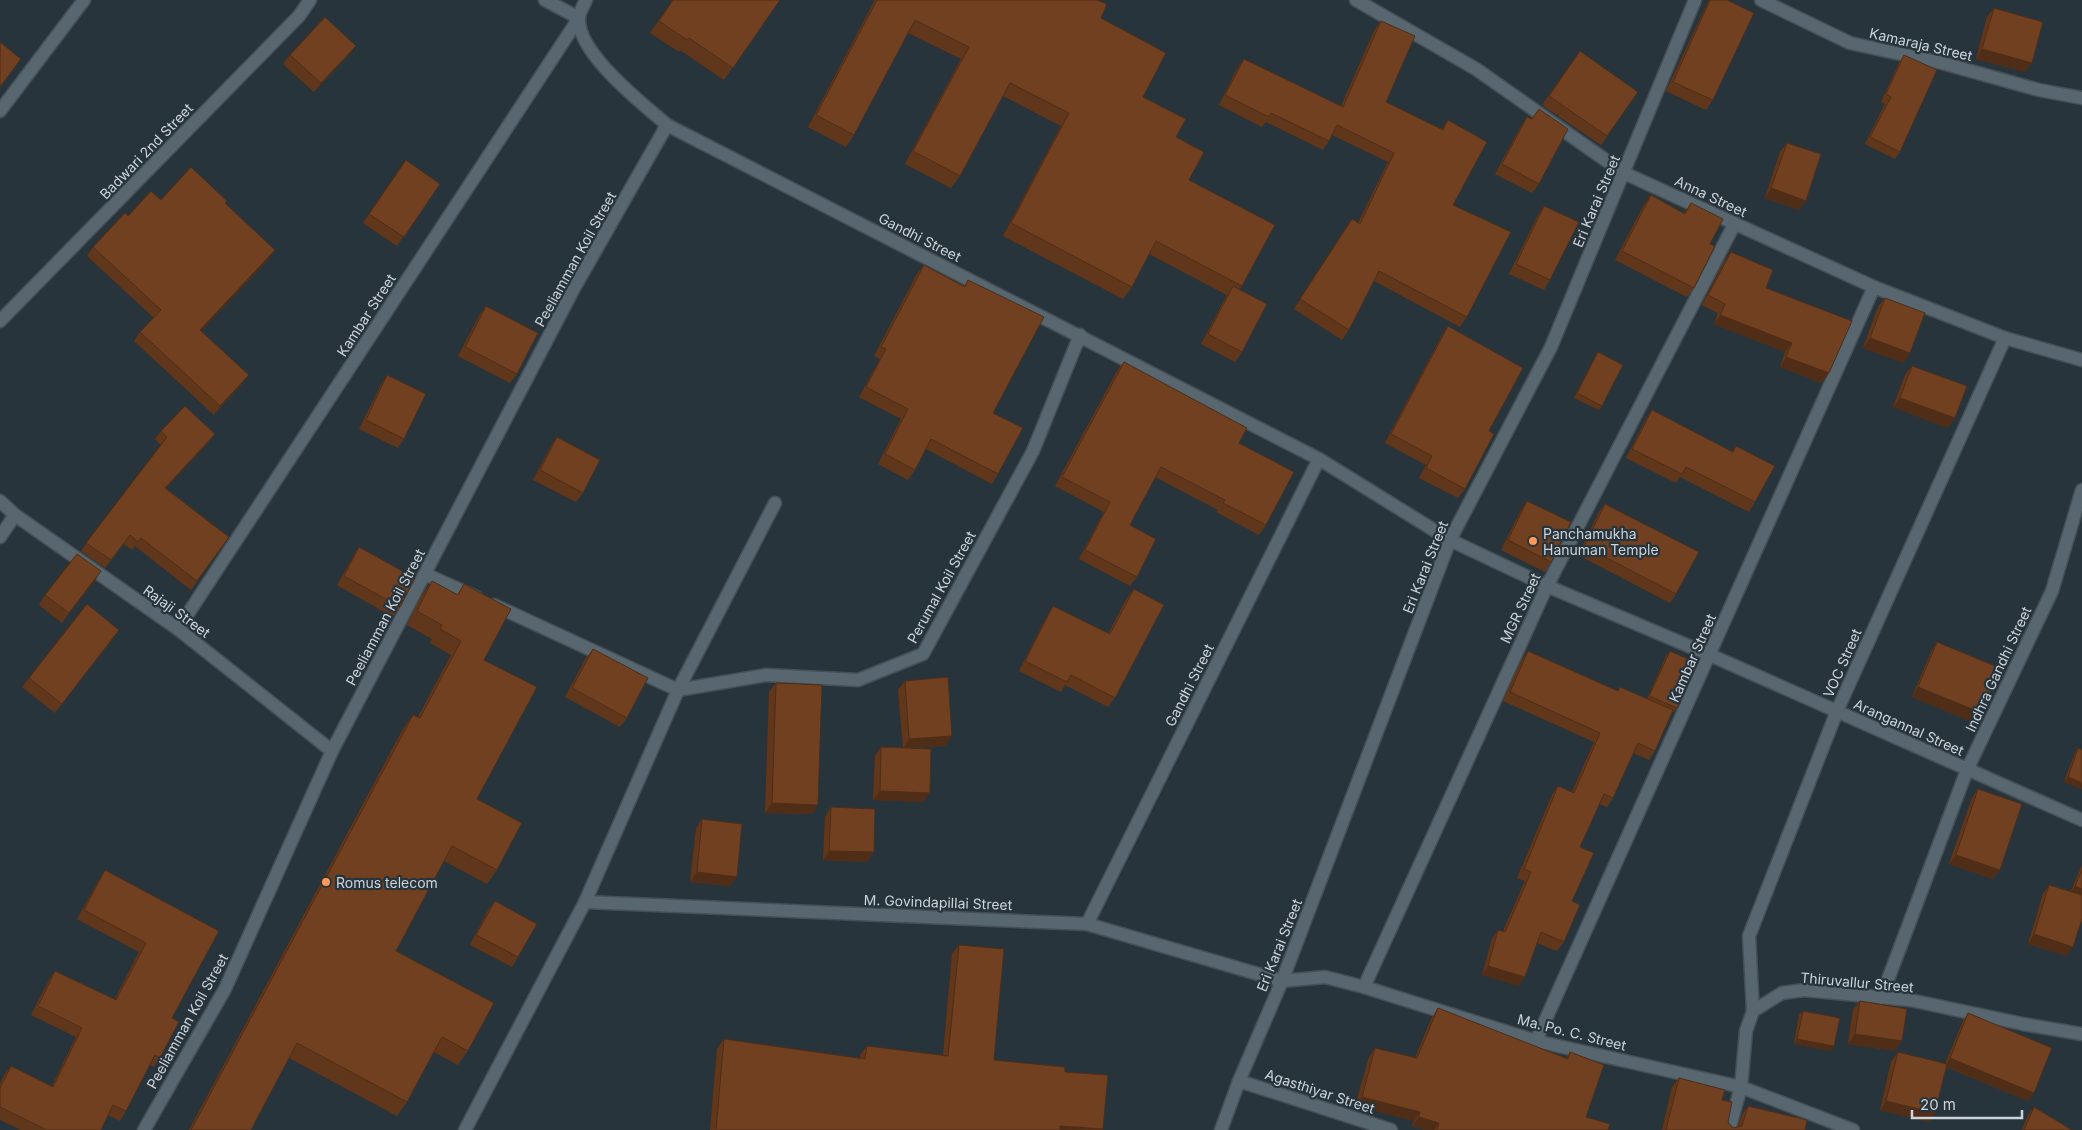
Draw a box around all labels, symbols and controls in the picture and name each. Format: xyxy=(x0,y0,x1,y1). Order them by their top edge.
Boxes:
street label: Kamaraja Street xyxy=(1868,24,1975,64)
street label: Badwari 2nd Street xyxy=(96,99,196,202)
street label: Eri Karai Street xyxy=(1569,152,1623,250)
street label: Anna Street xyxy=(1672,172,1750,220)
street label: Peeliamman Koil Street xyxy=(531,188,619,330)
street label: Gandhi Street xyxy=(876,209,964,265)
street label: Kambar Street xyxy=(333,270,399,359)
street label: Eri Karai Street xyxy=(1399,518,1451,616)
place label: Panchamukha Hanuman Temple xyxy=(1543,525,1659,558)
street label: Perumal Koil Street xyxy=(903,528,979,646)
marker: Panchamukha Hanuman Temple xyxy=(1527,535,1539,547)
street label: Peeliamman Koil Street xyxy=(342,546,428,688)
street label: MGR Street xyxy=(1496,570,1544,646)
street label: Rajaji Street xyxy=(140,581,214,641)
street label: Indhra Gandhi Street xyxy=(1962,603,2035,734)
street label: Kambar Street xyxy=(1665,611,1719,705)
street label: VOC Street xyxy=(1819,626,1865,700)
street label: Gandhi Street xyxy=(1161,641,1217,729)
street label: Arangannal Street xyxy=(1851,695,1967,759)
place label: Romus telecom xyxy=(336,874,438,891)
marker: Romus telecom xyxy=(320,876,332,888)
street label: M. Govindapillai Street xyxy=(863,891,1013,913)
street label: Eri Karai Street xyxy=(1253,896,1305,994)
street label: Peeliamman Koil Street xyxy=(143,950,231,1092)
street label: Thiruvallur Street xyxy=(1800,969,1915,995)
street label: Ma. Po. C. Street xyxy=(1516,1010,1629,1054)
street label: Agasthiyar Street xyxy=(1263,1065,1377,1117)
scale bar xyxy=(1912,1088,2022,1120)
text: 20 m xyxy=(1920,1095,1956,1114)

